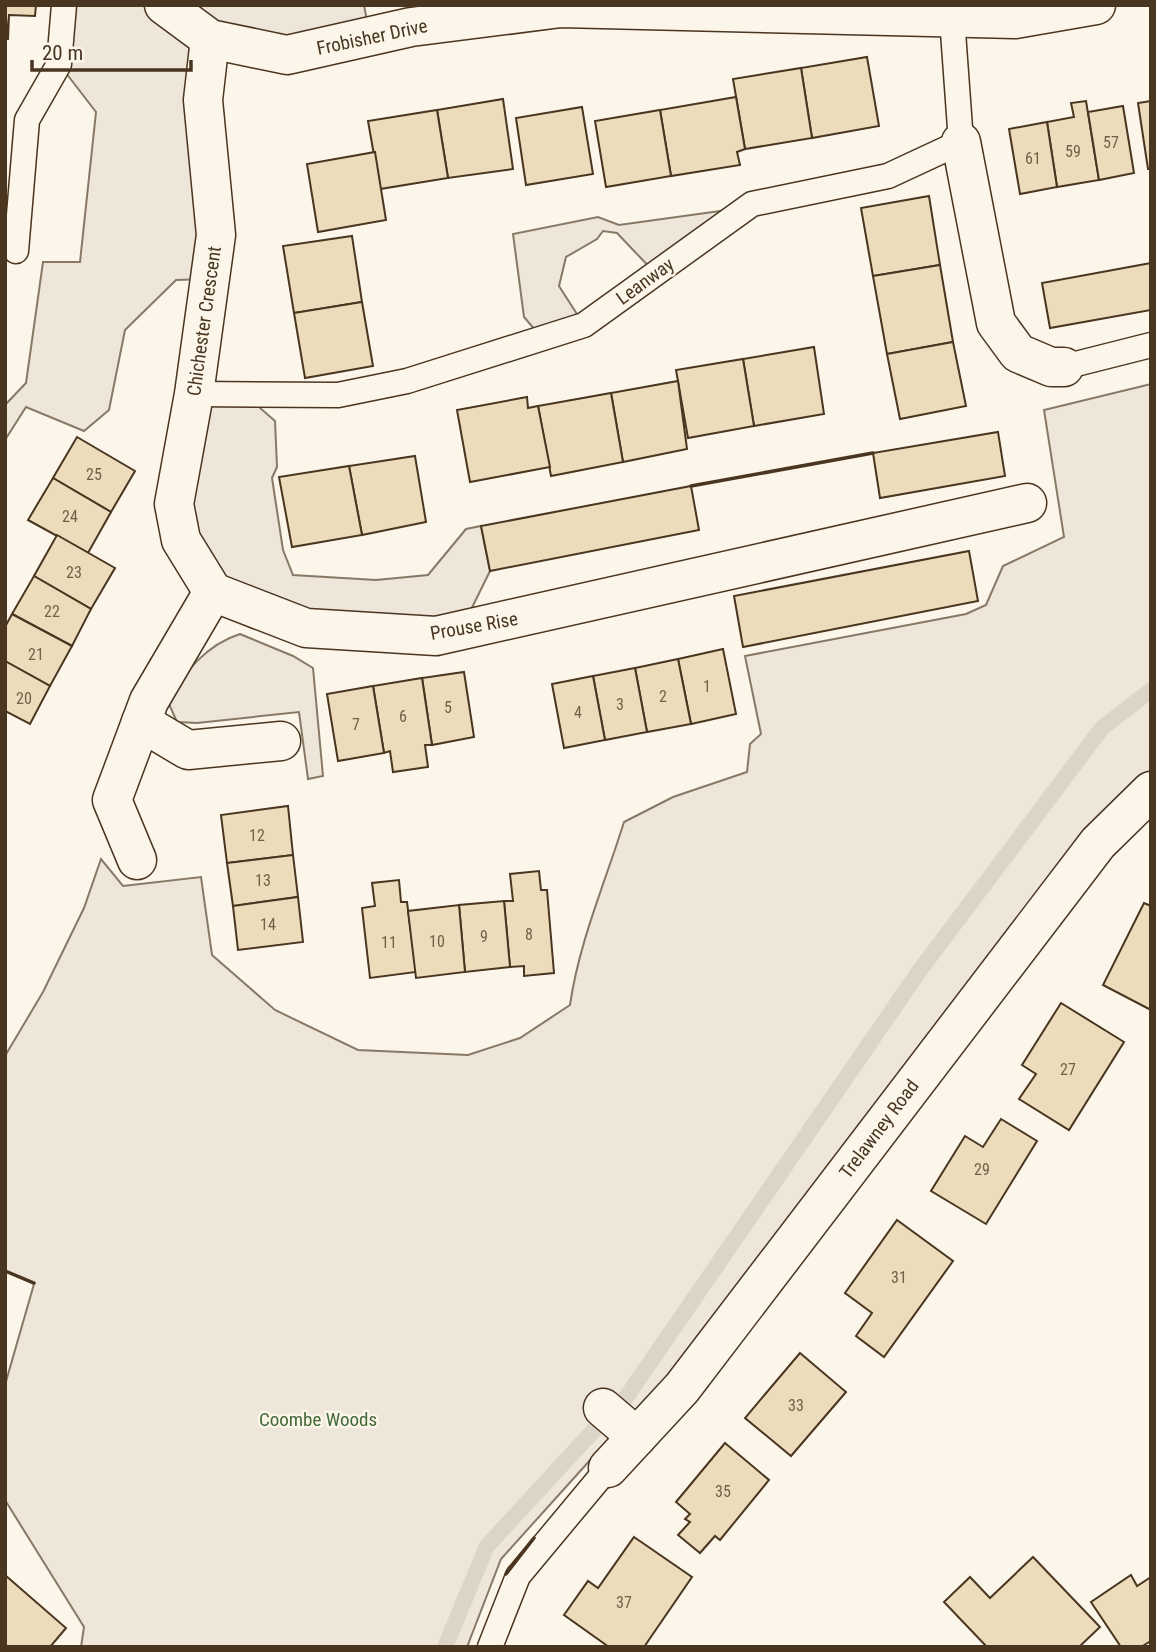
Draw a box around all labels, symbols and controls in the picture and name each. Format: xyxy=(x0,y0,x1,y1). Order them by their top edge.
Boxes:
street label: Frobisher Drive xyxy=(315,14,430,60)
scale bar xyxy=(32,28,191,72)
text: 20 m xyxy=(42,41,83,65)
house number: 57 xyxy=(1103,133,1119,152)
house number: 59 xyxy=(1065,142,1081,161)
house number: 61 xyxy=(1025,149,1041,168)
street label: Chichester Crescent xyxy=(182,245,226,397)
street label: Leanway xyxy=(612,252,678,310)
house number: 25 xyxy=(86,465,102,484)
house number: 24 xyxy=(62,507,78,526)
house number: 23 xyxy=(66,563,82,582)
house number: 22 xyxy=(44,602,60,621)
street label: Prouse Rise xyxy=(428,607,520,645)
house number: 21 xyxy=(28,645,44,664)
house number: 1 xyxy=(703,677,711,696)
house number: 2 xyxy=(659,687,667,706)
house number: 20 xyxy=(16,689,32,708)
house number: 3 xyxy=(616,695,624,714)
house number: 5 xyxy=(444,698,452,717)
house number: 4 xyxy=(574,703,582,722)
house number: 6 xyxy=(399,707,407,726)
house number: 7 xyxy=(352,715,360,734)
house number: 12 xyxy=(249,826,265,845)
house number: 13 xyxy=(255,871,271,890)
house number: 14 xyxy=(260,915,276,934)
house number: 8 xyxy=(525,925,533,944)
house number: 9 xyxy=(480,927,488,946)
house number: 10 xyxy=(429,932,445,951)
house number: 11 xyxy=(381,933,397,952)
house number: 27 xyxy=(1060,1060,1076,1079)
street label: Trelawney Road xyxy=(834,1075,924,1183)
house number: 29 xyxy=(974,1160,990,1179)
house number: 31 xyxy=(891,1268,907,1287)
house number: 33 xyxy=(788,1396,804,1415)
park label: Coombe Woods xyxy=(259,1408,377,1431)
house number: 35 xyxy=(715,1482,731,1501)
house number: 37 xyxy=(616,1593,632,1612)

